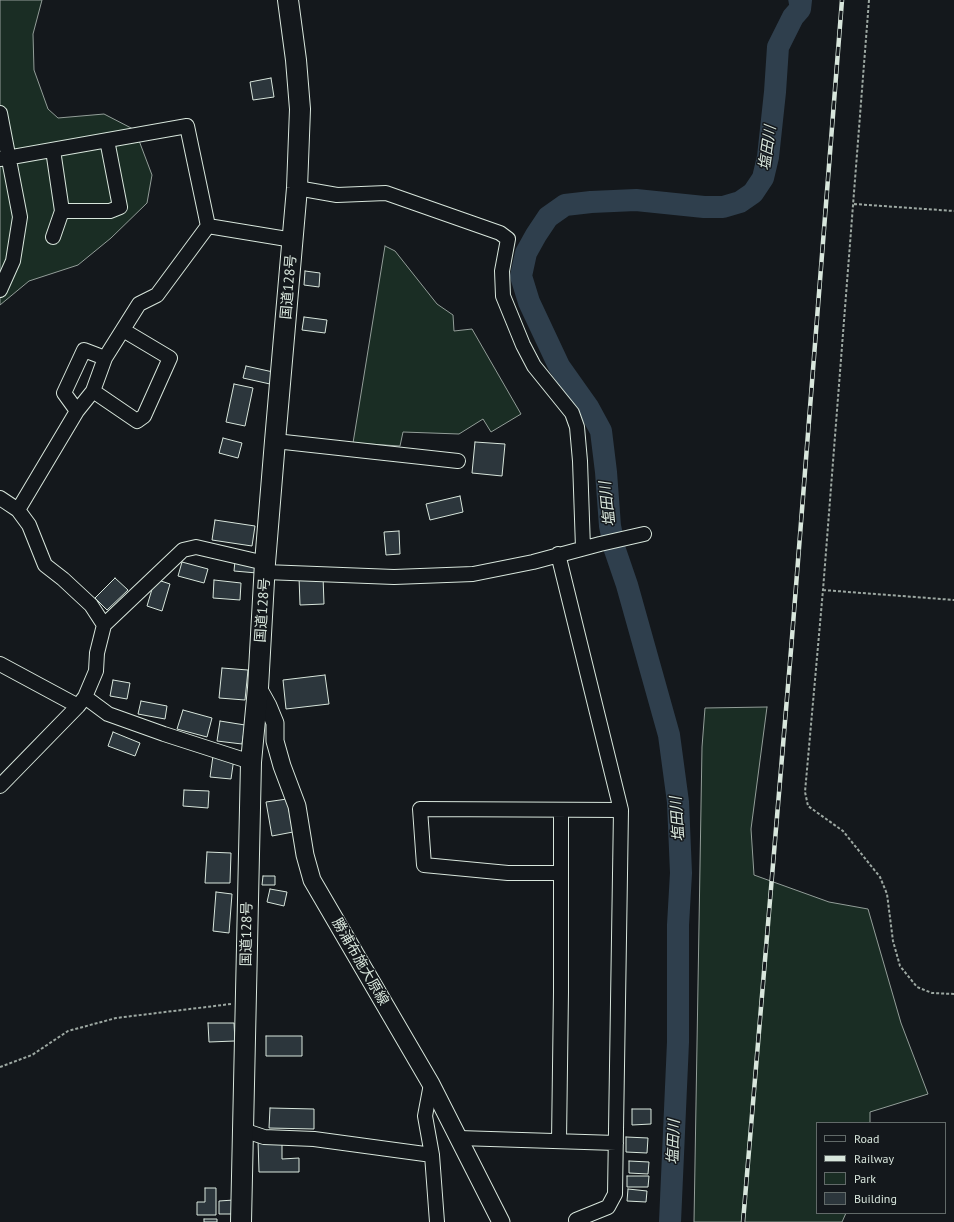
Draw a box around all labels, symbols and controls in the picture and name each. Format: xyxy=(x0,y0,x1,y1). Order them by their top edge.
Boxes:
water label: 塩田川 xyxy=(756,124,780,172)
street label: 国道128号 xyxy=(278,254,300,320)
water label: 塩田川 xyxy=(597,481,619,527)
street label: 国道128号 xyxy=(252,577,274,643)
water label: 塩田川 xyxy=(667,796,689,842)
street label: 国道128号 xyxy=(238,901,256,967)
street label: 勝浦布施大原線 xyxy=(328,915,392,1009)
water label: 塩田川 xyxy=(664,1119,684,1165)
legend xyxy=(816,1122,946,1214)
text: Road xyxy=(854,1131,879,1146)
text: Railway xyxy=(854,1151,894,1166)
text: Park xyxy=(854,1171,876,1186)
text: Building xyxy=(854,1191,897,1206)

